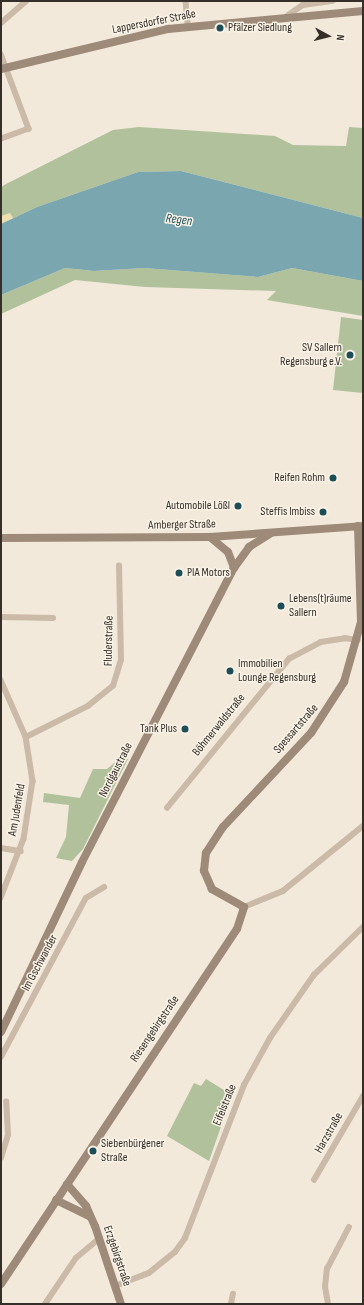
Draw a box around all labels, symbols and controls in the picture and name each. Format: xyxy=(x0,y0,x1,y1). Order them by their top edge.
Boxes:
street label: Lappersdorfer Straße xyxy=(111,7,197,37)
north arrow xyxy=(308,16,348,56)
place label: Pfälzer Siedlung xyxy=(228,21,292,35)
marker: Pfälzer Siedlung xyxy=(215,23,225,33)
text: N xyxy=(334,34,347,41)
water label: Regen xyxy=(165,211,193,229)
place label: SV Sallern Regensburg e.V. xyxy=(280,341,342,369)
marker: SV Sallern Regensburg e.V. xyxy=(345,350,355,360)
place label: Reifen Rohm xyxy=(274,471,325,485)
marker: Reifen Rohm xyxy=(328,473,338,483)
place label: Automobile Lößl xyxy=(166,499,230,513)
marker: Automobile Lößl xyxy=(233,501,243,511)
place label: Steffis Imbiss xyxy=(260,505,315,519)
marker: Steffis Imbiss xyxy=(318,507,328,517)
street label: Amberger Straße xyxy=(148,517,216,533)
place label: PIA Motors xyxy=(187,566,230,580)
marker: PIA Motors xyxy=(174,568,184,578)
place label: Lebens(t)räume Sallern xyxy=(289,592,352,620)
marker: Lebens(t)räume Sallern xyxy=(276,601,286,611)
street label: Fluderstraße xyxy=(101,616,117,666)
place label: Immobilien Lounge Regensburg xyxy=(238,657,316,685)
marker: Immobilien Lounge Regensburg xyxy=(225,666,235,676)
street label: Böhmerwaldstraße xyxy=(190,691,248,759)
street label: Spessartstraße xyxy=(271,701,321,757)
place label: Tank Plus xyxy=(140,722,177,736)
marker: Tank Plus xyxy=(180,724,190,734)
street label: Nordgaustraße xyxy=(96,740,136,800)
street label: Am Judenfeld xyxy=(5,783,29,837)
street label: Im Gschwander xyxy=(19,932,61,994)
street label: Riesengebirgstraße xyxy=(127,993,183,1065)
street label: Eifelstraße xyxy=(210,1082,240,1128)
street label: Harzstraße xyxy=(312,1110,346,1156)
place label: Siebenbürgener Straße xyxy=(101,1137,164,1165)
marker: Siebenbürgener Straße xyxy=(88,1146,98,1156)
street label: Erzgebirgstraße xyxy=(100,1224,134,1288)

